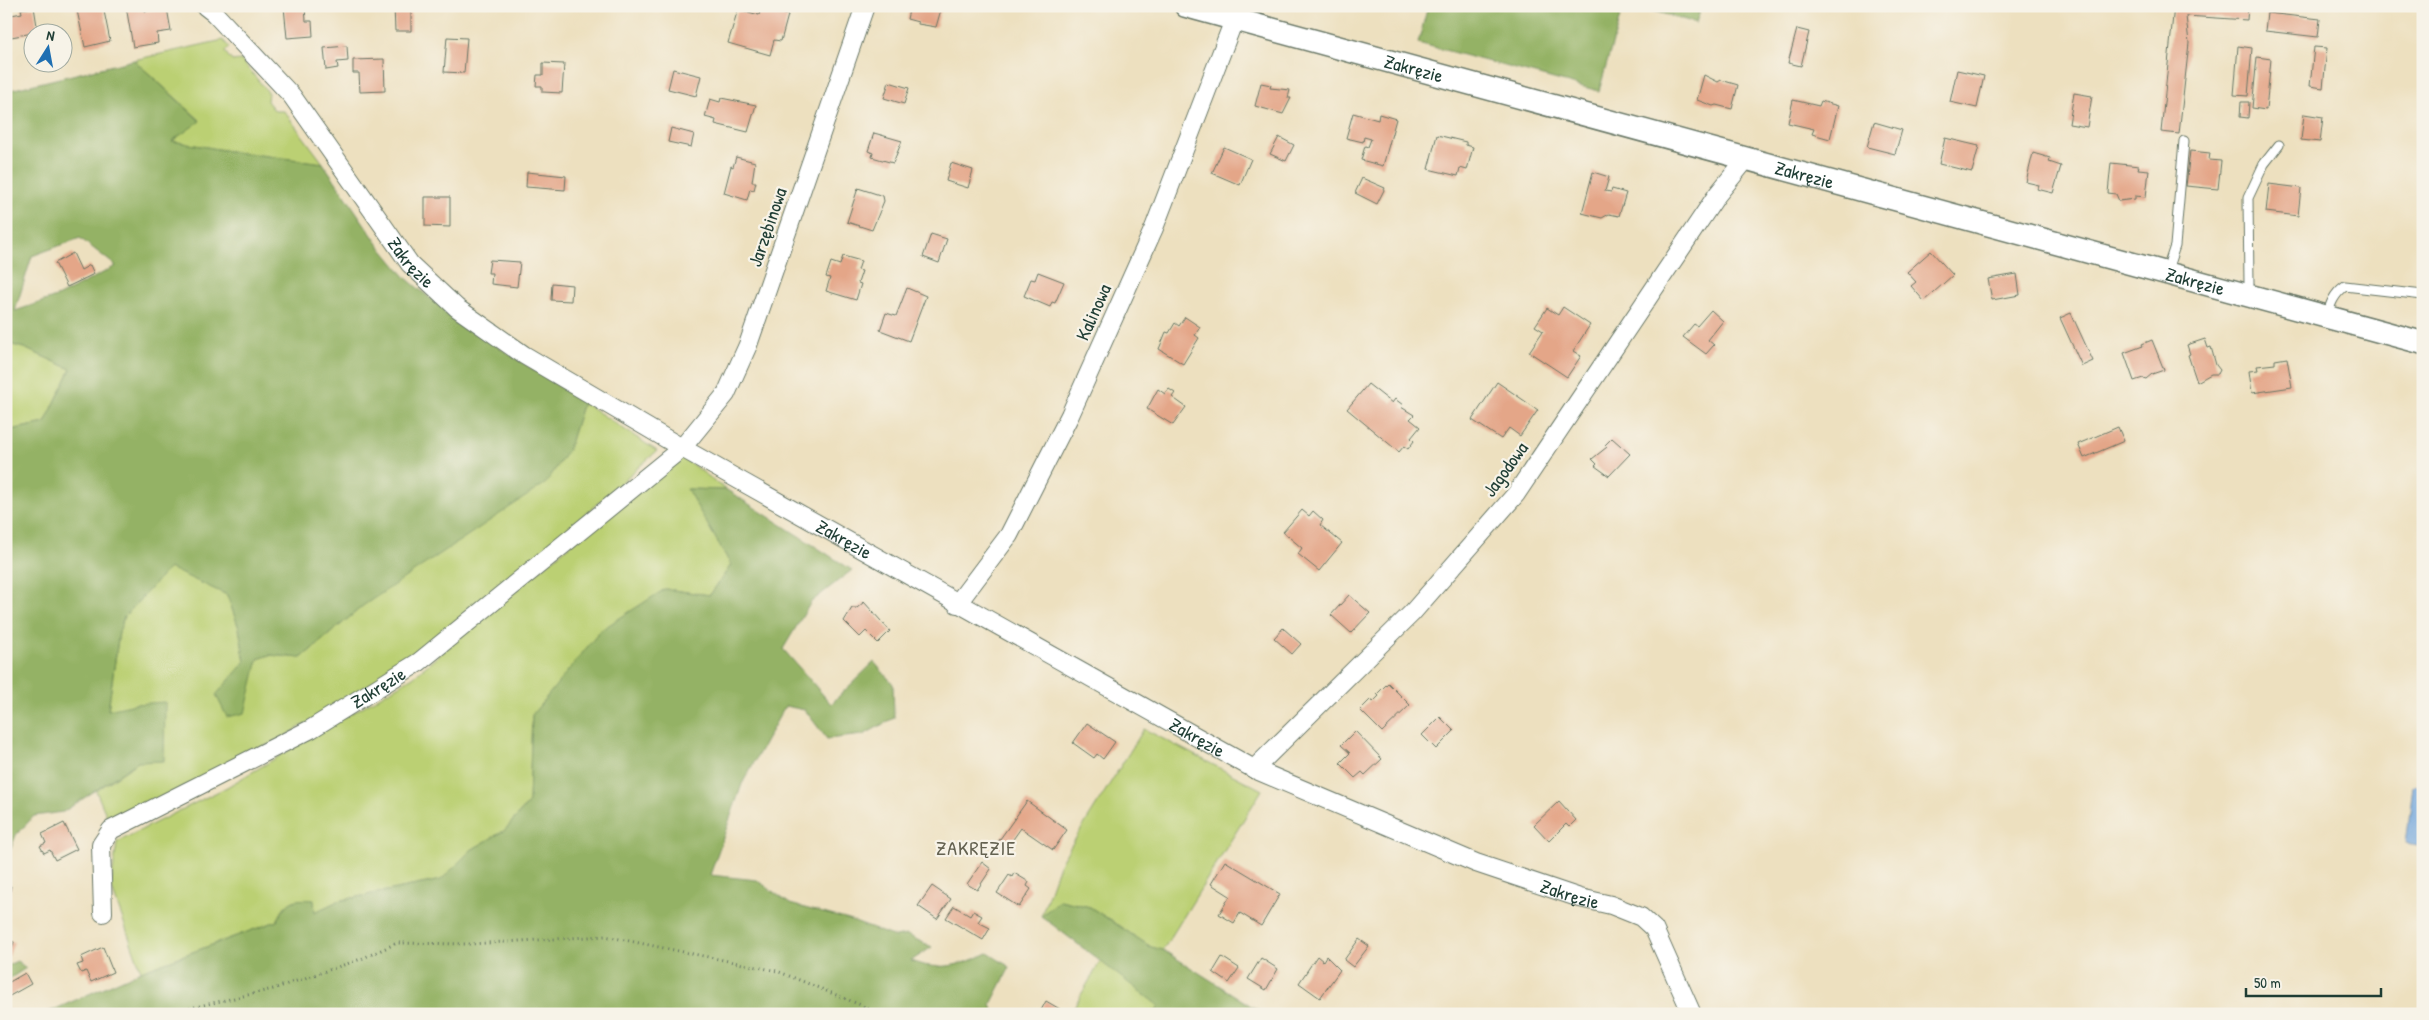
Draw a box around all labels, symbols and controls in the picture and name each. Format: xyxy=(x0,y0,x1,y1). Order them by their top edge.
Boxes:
north arrow xyxy=(22,22,72,72)
text: N xyxy=(45,25,57,45)
street label: Zakręzie xyxy=(1381,48,1446,89)
street label: Zakręzie xyxy=(1772,154,1837,195)
street label: Jarzębinowa xyxy=(741,183,793,270)
street label: Zakręzie xyxy=(382,232,441,294)
street label: Zakręzie xyxy=(2163,261,2228,301)
street label: Kalinowa xyxy=(1069,279,1117,344)
street label: Jagodowa xyxy=(1476,436,1534,502)
street label: Zakręzie xyxy=(812,513,877,565)
street label: Zakręzie xyxy=(346,660,411,714)
street label: Zakręzie xyxy=(1165,711,1230,763)
district label: ZAKRĘZIE xyxy=(936,834,1016,861)
street label: Zakręzie xyxy=(1537,873,1602,915)
scale bar xyxy=(2246,965,2382,997)
text: 50 m xyxy=(2254,972,2281,993)

